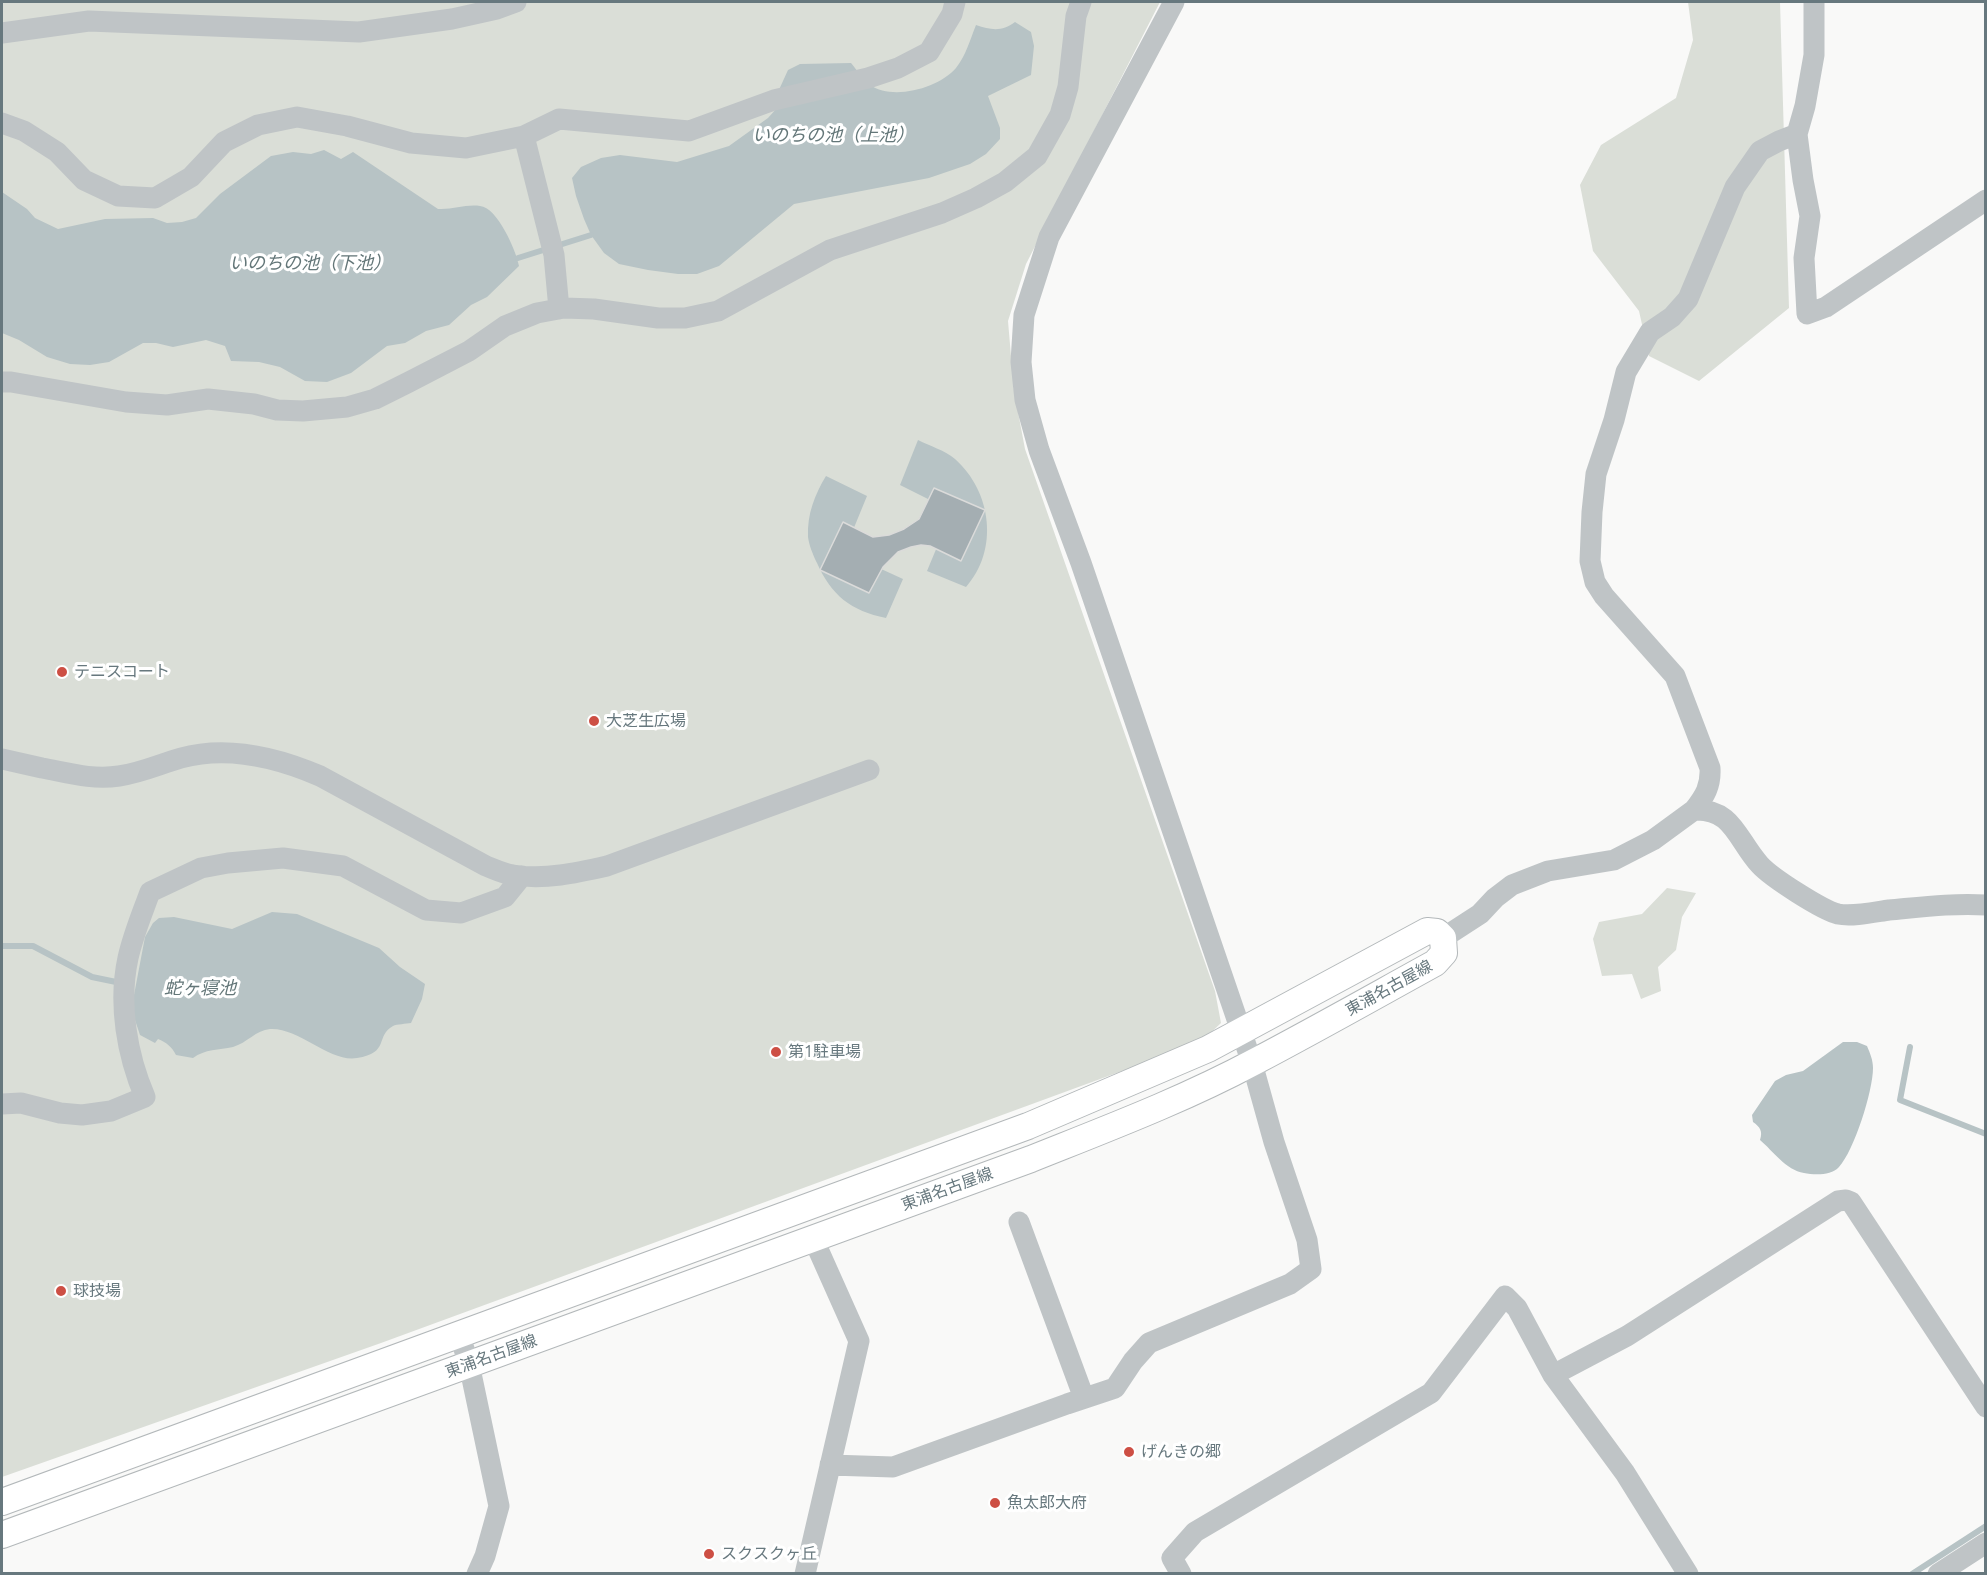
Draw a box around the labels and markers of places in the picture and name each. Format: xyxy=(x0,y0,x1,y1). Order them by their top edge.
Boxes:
place label: テニスコート xyxy=(74,662,170,682)
marker: テニスコート xyxy=(55,665,69,679)
place label: 大芝生広場 xyxy=(606,711,686,731)
marker: 大芝生広場 xyxy=(587,714,601,728)
place label: 第1駐車場 xyxy=(788,1042,861,1062)
marker: 第1駐車場 xyxy=(769,1045,783,1059)
place label: 球技場 xyxy=(73,1281,121,1301)
marker: 球技場 xyxy=(54,1284,68,1298)
place label: げんきの郷 xyxy=(1141,1442,1221,1462)
marker: げんきの郷 xyxy=(1122,1445,1136,1459)
place label: 魚太郎大府 xyxy=(1007,1493,1087,1513)
marker: 魚太郎大府 xyxy=(988,1496,1002,1510)
place label: スクスクヶ丘 xyxy=(721,1544,817,1564)
marker: スクスクヶ丘 xyxy=(702,1547,716,1561)

